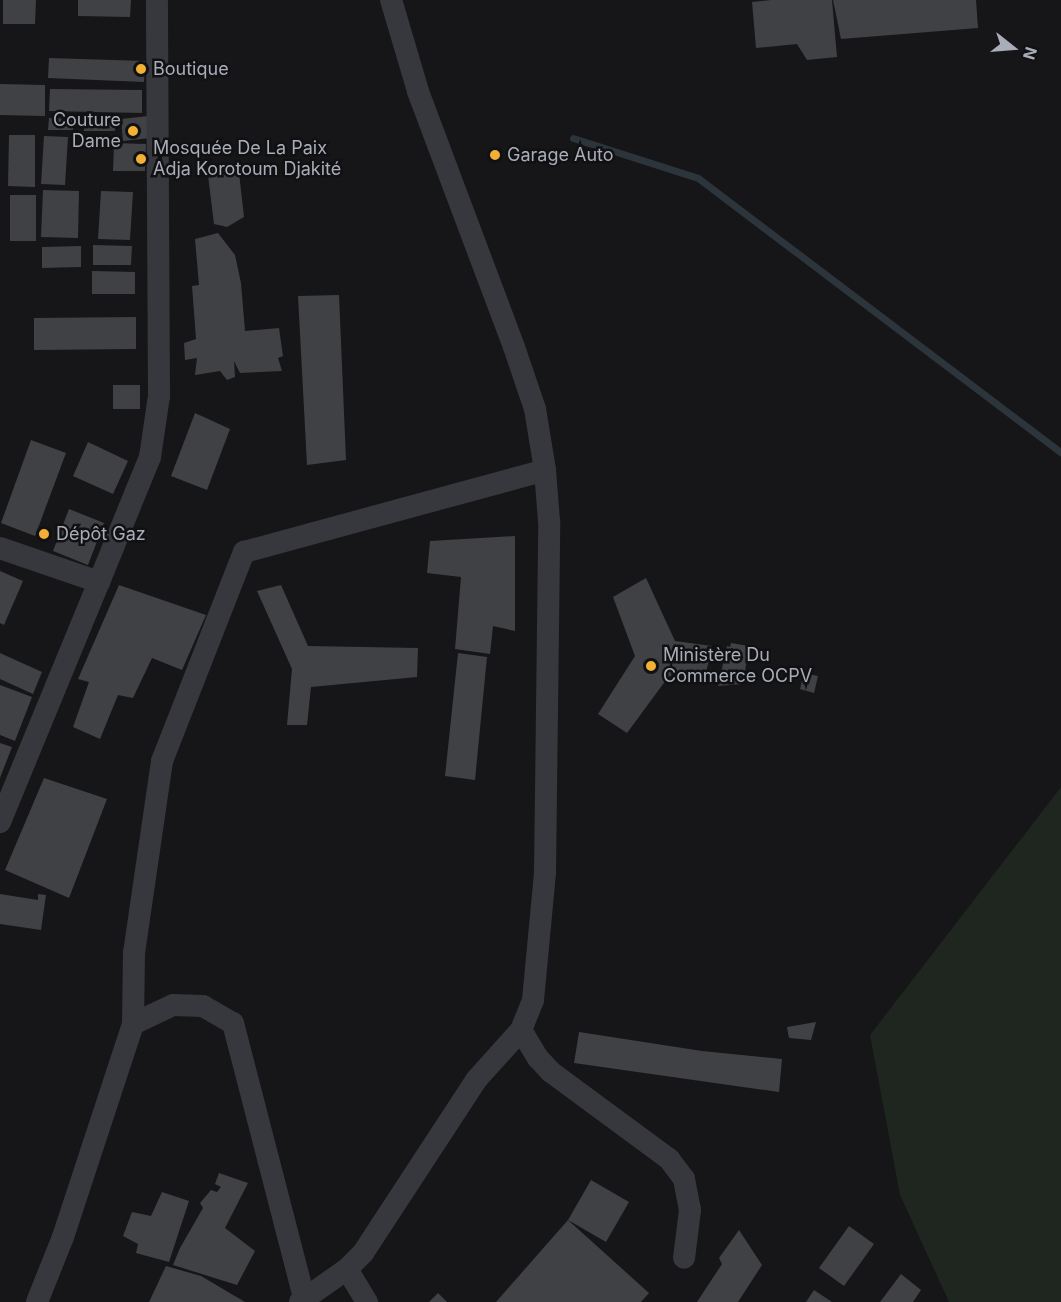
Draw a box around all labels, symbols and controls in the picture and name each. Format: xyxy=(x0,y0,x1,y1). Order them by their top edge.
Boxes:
north arrow xyxy=(983,18,1043,78)
text: N xyxy=(1019,44,1042,62)
place label: Boutique xyxy=(153,58,229,80)
marker: Boutique xyxy=(134,62,148,76)
place label: Couture Dame xyxy=(53,110,121,152)
marker: Couture Dame xyxy=(126,124,140,138)
place label: Mosquée De La Paix Adja Korotoum Djakité xyxy=(153,138,341,180)
place label: Garage Auto xyxy=(507,144,614,166)
marker: Garage Auto xyxy=(488,148,502,162)
marker: Mosquée De La Paix Adja Korotoum Djakité xyxy=(134,152,148,166)
place label: Dépôt Gaz xyxy=(56,523,146,545)
marker: Dépôt Gaz xyxy=(37,527,51,541)
place label: Ministère Du Commerce OCPV xyxy=(663,645,812,688)
marker: Ministère Du Commerce OCPV xyxy=(644,659,658,673)

